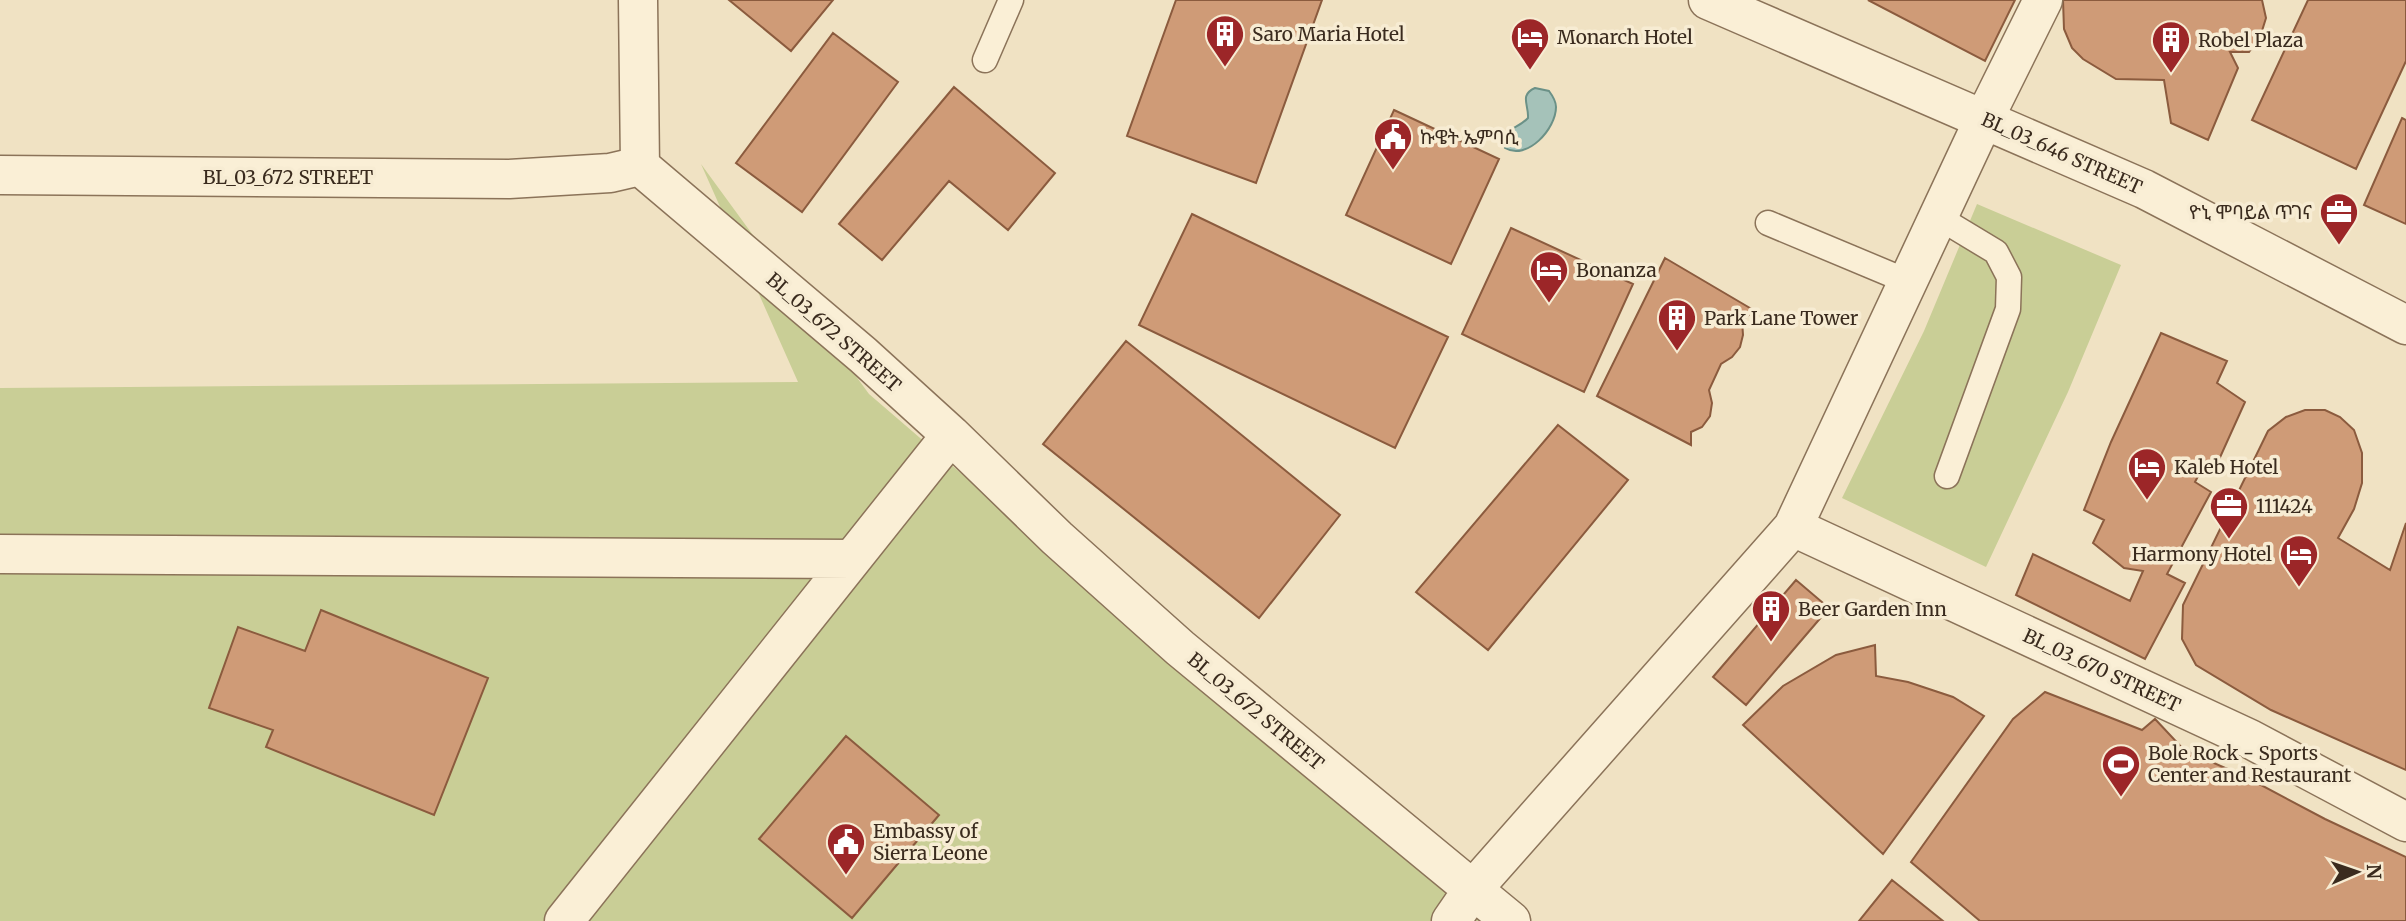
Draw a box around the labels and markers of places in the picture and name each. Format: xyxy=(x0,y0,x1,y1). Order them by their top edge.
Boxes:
building icon: Saro Maria Hotel xyxy=(1204,13,1246,68)
hotel icon: Monarch Hotel xyxy=(1509,16,1551,71)
building icon: Robel Plaza xyxy=(2150,19,2192,74)
place label: Saro Maria Hotel xyxy=(1252,22,1405,46)
place label: Monarch Hotel xyxy=(1557,25,1693,49)
place label: Robel Plaza xyxy=(2198,28,2303,52)
public building icon: ኩዌት ኤምባሲ xyxy=(1372,116,1414,171)
place label: ኩዌት ኤምባሲ xyxy=(1420,125,1519,149)
office icon: ዮኒ ሞባይል ጥገና xyxy=(2318,191,2360,246)
place label: ዮኒ ሞባይል ጥገና xyxy=(2189,200,2312,224)
hotel icon: Bonanza xyxy=(1528,249,1570,304)
place label: Bonanza xyxy=(1576,258,1657,282)
building icon: Park Lane Tower xyxy=(1656,297,1698,352)
place label: Park Lane Tower xyxy=(1704,306,1859,330)
hotel icon: Kaleb Hotel xyxy=(2126,446,2168,501)
place label: Kaleb Hotel xyxy=(2174,455,2279,479)
office icon: 111424 xyxy=(2208,485,2250,540)
place label: 111424 xyxy=(2256,494,2313,518)
hotel icon: Harmony Hotel xyxy=(2278,533,2320,588)
place label: Harmony Hotel xyxy=(2132,542,2272,566)
building icon: Beer Garden Inn xyxy=(1750,588,1792,643)
place label: Beer Garden Inn xyxy=(1798,597,1947,621)
place label: Bole Rock - Sports Center and Restaurant xyxy=(2148,741,2352,787)
sports icon: Bole Rock - Sports Center and Restaurant xyxy=(2100,743,2142,798)
place label: Embassy of Sierra Leone xyxy=(873,819,988,865)
public building icon: Embassy of Sierra Leone xyxy=(825,821,867,876)

